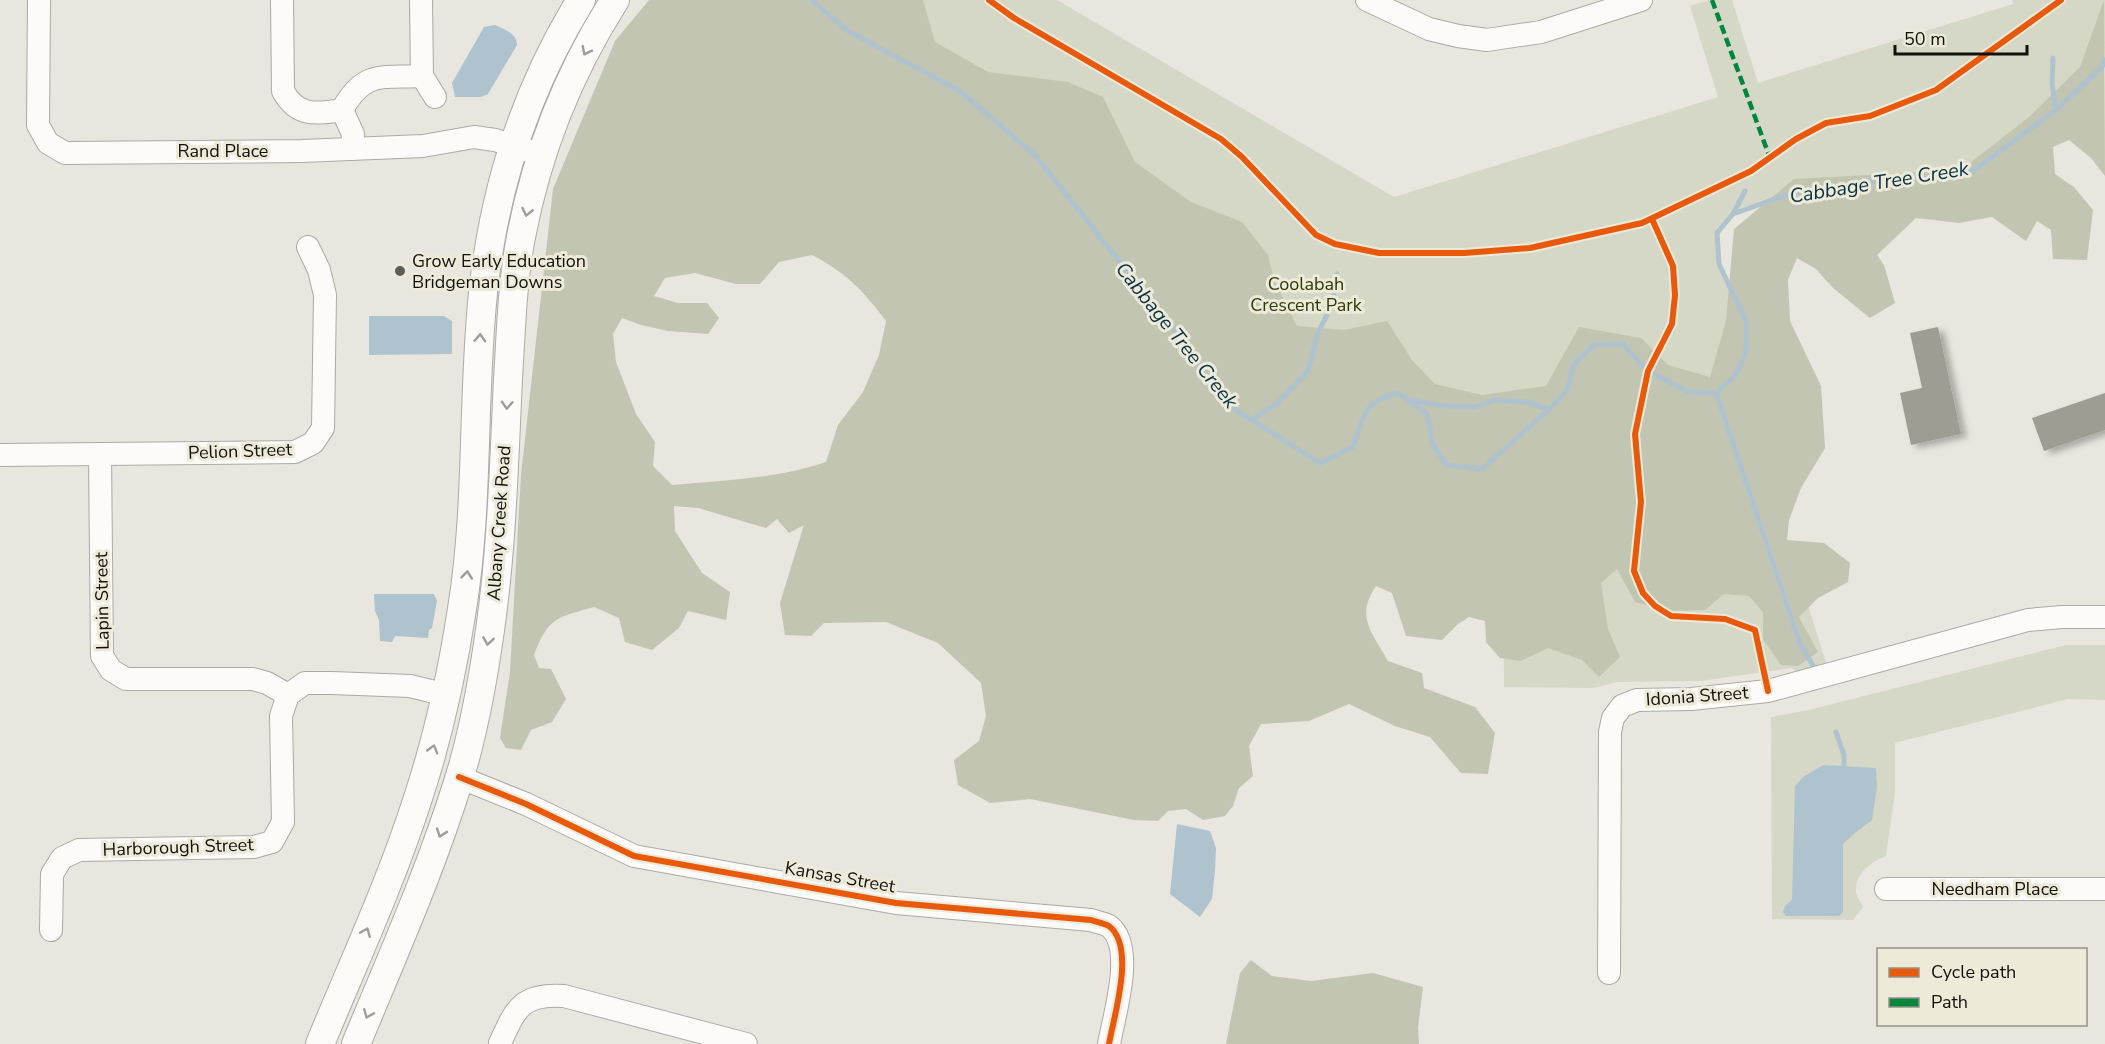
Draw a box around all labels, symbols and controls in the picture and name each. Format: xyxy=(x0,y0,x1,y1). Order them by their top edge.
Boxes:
scale bar xyxy=(1895,18,2027,56)
text: 50 m xyxy=(1904,27,1946,51)
one-way arrow xyxy=(582,44,593,55)
street label: Rand Place xyxy=(178,139,268,163)
water label: Cabbage Tree Creek xyxy=(1788,155,1972,210)
one-way arrow xyxy=(521,206,534,216)
place label: Grow Early Education Bridgeman Downs xyxy=(412,249,586,294)
water label: Cabbage Tree Creek xyxy=(1109,257,1245,415)
marker: Grow Early Education Bridgeman Downs xyxy=(393,264,407,278)
park label: Coolabah Crescent Park xyxy=(1250,272,1363,317)
one-way arrow xyxy=(473,334,486,343)
one-way arrow xyxy=(500,401,513,410)
street label: Pelion Street xyxy=(188,437,293,465)
street label: Albany Creek Road xyxy=(482,445,516,601)
street label: Lapin Street xyxy=(89,551,115,650)
one-way arrow xyxy=(460,570,472,579)
one-way arrow xyxy=(483,637,495,646)
street label: Idonia Street xyxy=(1645,680,1750,712)
one-way arrow xyxy=(426,744,438,755)
one-way arrow xyxy=(435,827,448,838)
street label: Harborough Street xyxy=(102,832,255,862)
street label: Kansas Street xyxy=(783,855,898,899)
street label: Needham Place xyxy=(1932,877,2058,901)
one-way arrow xyxy=(359,927,371,938)
legend xyxy=(1877,948,2087,1026)
text: Cycle path xyxy=(1931,960,2016,984)
text: Path xyxy=(1931,990,1968,1014)
one-way arrow xyxy=(363,1007,375,1018)

